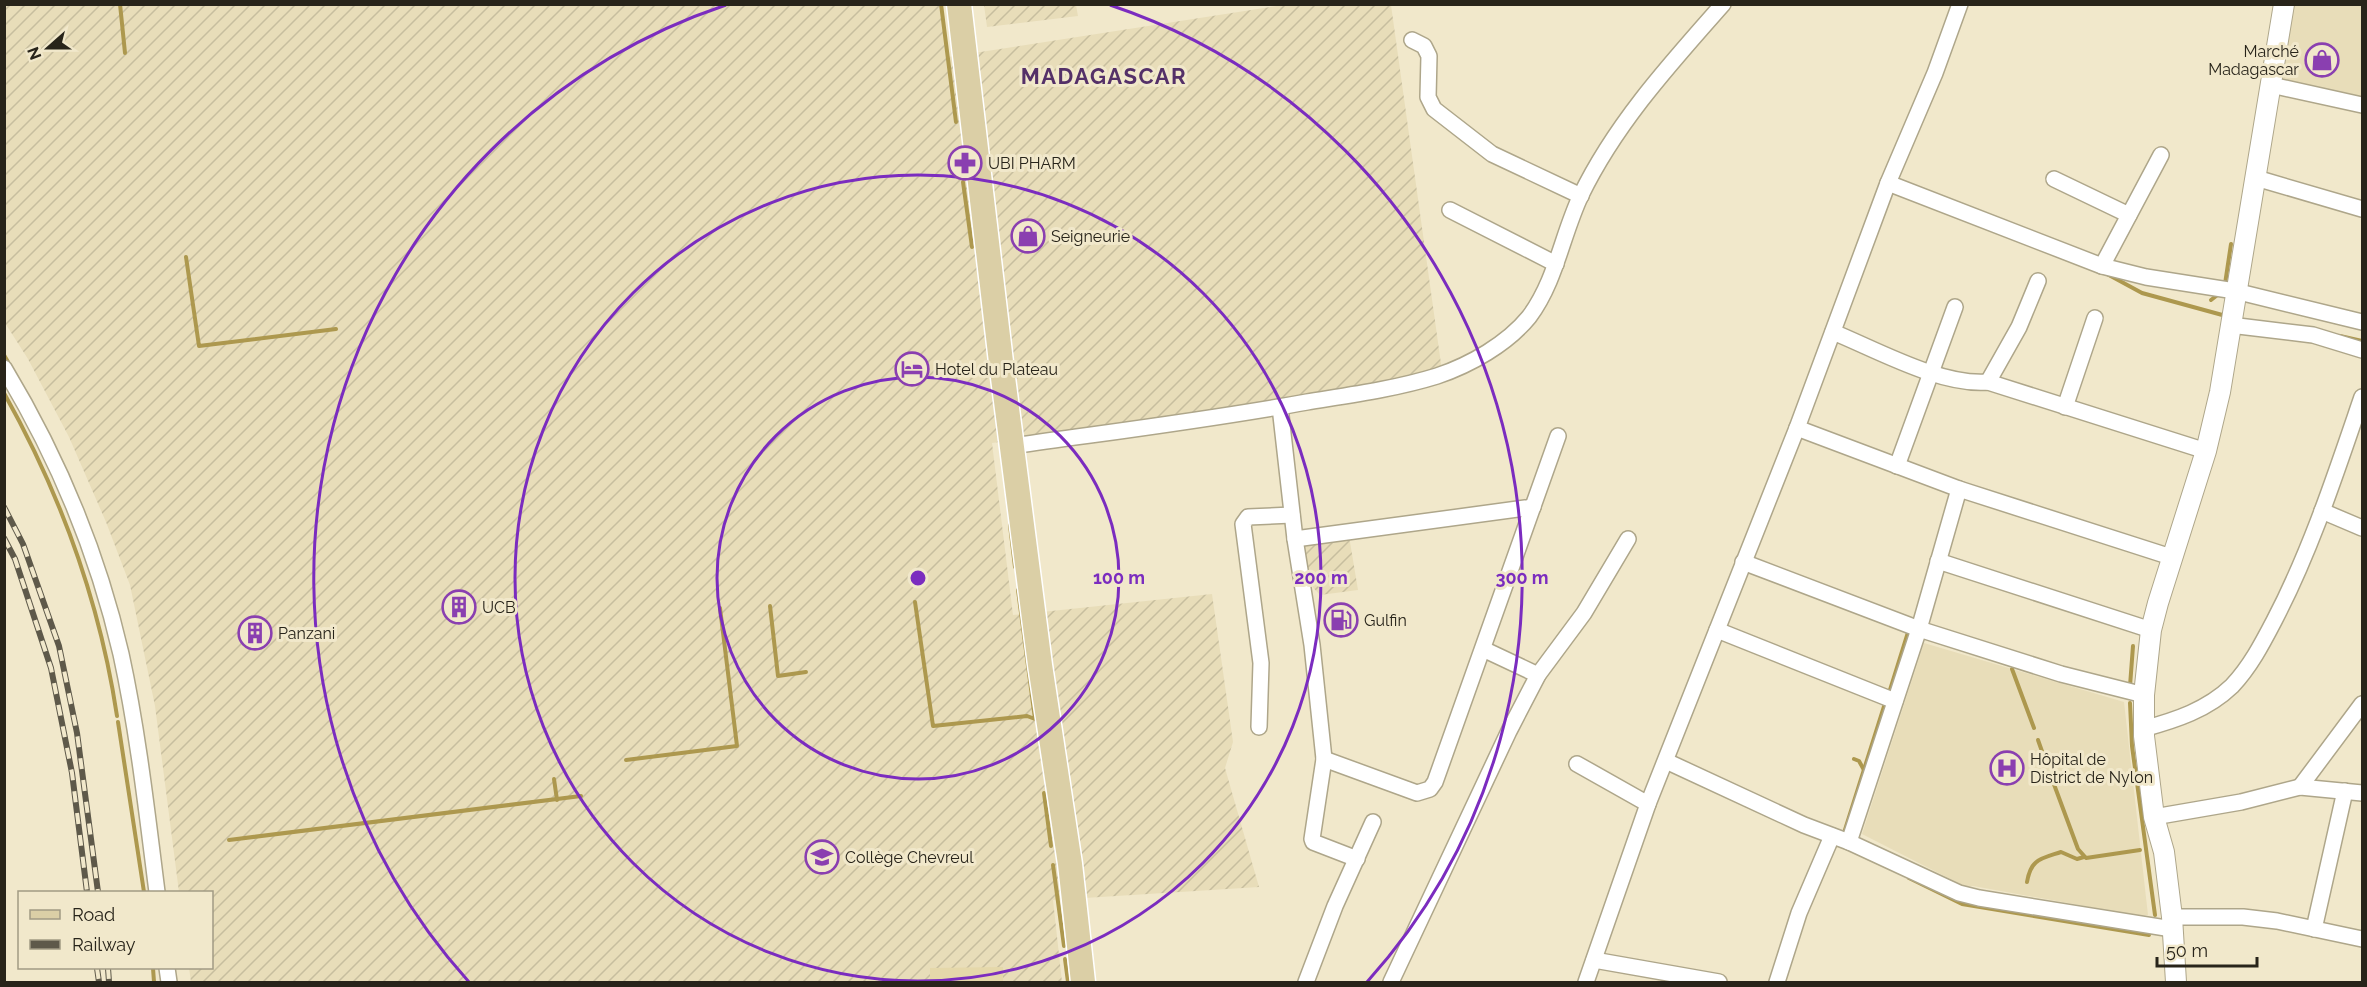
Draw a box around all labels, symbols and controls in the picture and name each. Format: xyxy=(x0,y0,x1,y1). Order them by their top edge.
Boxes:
north arrow xyxy=(18,18,78,78)
place label: Marché Madagascar xyxy=(2208,42,2299,79)
shop icon: Marché Madagascar xyxy=(2304,42,2340,78)
text: N xyxy=(23,44,46,62)
district label: MADAGASCAR xyxy=(1021,63,1187,89)
pharmacy icon: UBI PHARM xyxy=(947,145,983,181)
place label: UBI PHARM xyxy=(988,154,1076,173)
shop icon: Seigneurie xyxy=(1010,218,1046,254)
place label: Seigneurie xyxy=(1051,227,1130,246)
hotel icon: Hotel du Plateau xyxy=(894,351,930,387)
place label: Hotel du Plateau xyxy=(935,360,1058,379)
text: 100 m xyxy=(1093,567,1145,588)
text: 200 m xyxy=(1294,567,1348,588)
text: 300 m xyxy=(1495,567,1549,588)
centre of rings xyxy=(908,568,928,588)
building icon: UCB xyxy=(441,589,477,625)
place label: UCB xyxy=(482,598,516,617)
fuel station icon: Gulfin xyxy=(1323,602,1359,638)
place label: Gulfin xyxy=(1364,611,1407,630)
building icon: Panzani xyxy=(237,615,273,651)
place label: Panzani xyxy=(278,624,335,643)
hospital icon: Hôpital de District de Nylon xyxy=(1989,750,2025,786)
place label: Hôpital de District de Nylon xyxy=(2030,750,2153,787)
school or university icon: Collège Chevreul xyxy=(804,839,840,875)
place label: Collège Chevreul xyxy=(845,848,974,867)
legend xyxy=(18,891,213,969)
text: Road xyxy=(72,904,115,925)
scale bar xyxy=(2157,930,2258,968)
text: Railway xyxy=(72,934,136,955)
text: 50 m xyxy=(2166,940,2208,961)

